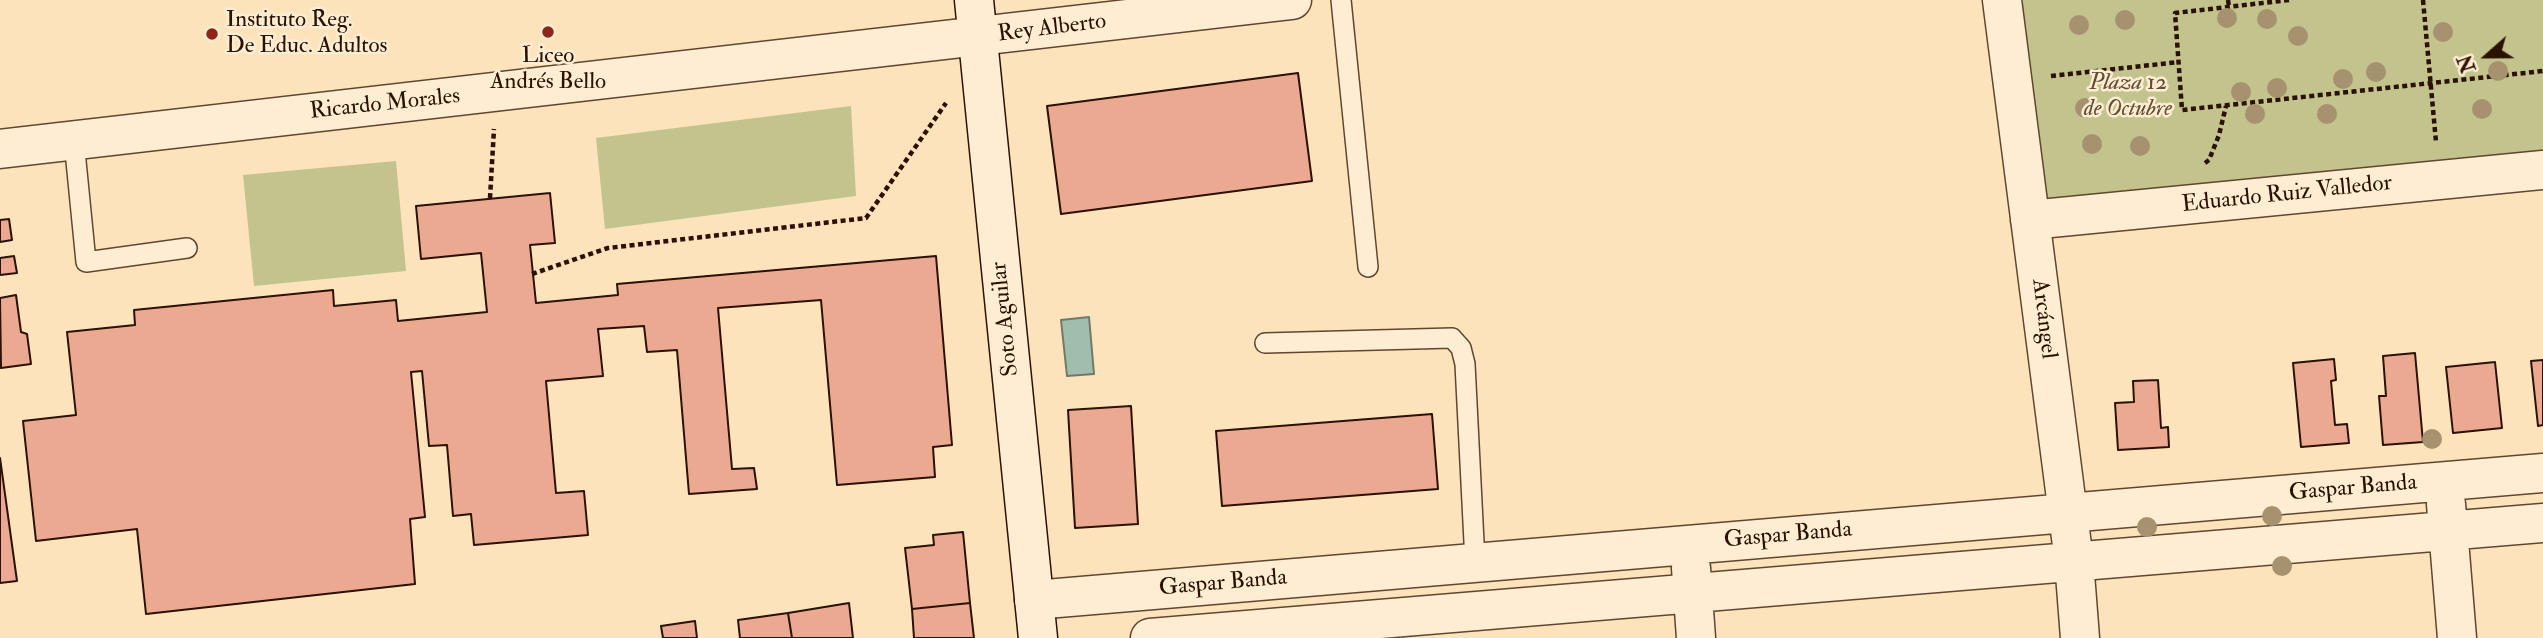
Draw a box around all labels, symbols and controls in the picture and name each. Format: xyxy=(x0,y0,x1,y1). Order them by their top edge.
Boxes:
place label: Instituto Reg. De Educ. Adultos xyxy=(226,7,387,61)
street label: Rey Alberto xyxy=(996,9,1108,49)
north arrow xyxy=(2452,21,2522,91)
marker: Liceo Andrés Bello xyxy=(540,24,556,40)
marker: Instituto Reg. De Educ. Adultos xyxy=(204,26,220,42)
place label: Liceo Andrés Bello xyxy=(490,43,606,97)
text: N xyxy=(2453,51,2482,76)
park label: Plaza 12 de Octubre xyxy=(2084,70,2172,124)
street label: Ricardo Morales xyxy=(308,83,462,127)
street label: Eduardo Ruiz Valledor xyxy=(2181,170,2393,220)
street label: Soto Aguilar xyxy=(986,260,1026,378)
street label: Arcángel xyxy=(2024,277,2062,361)
street label: Gaspar Banda xyxy=(2288,470,2418,508)
street label: Gaspar Banda xyxy=(1723,517,1853,555)
street label: Gaspar Banda xyxy=(1158,565,1288,603)

